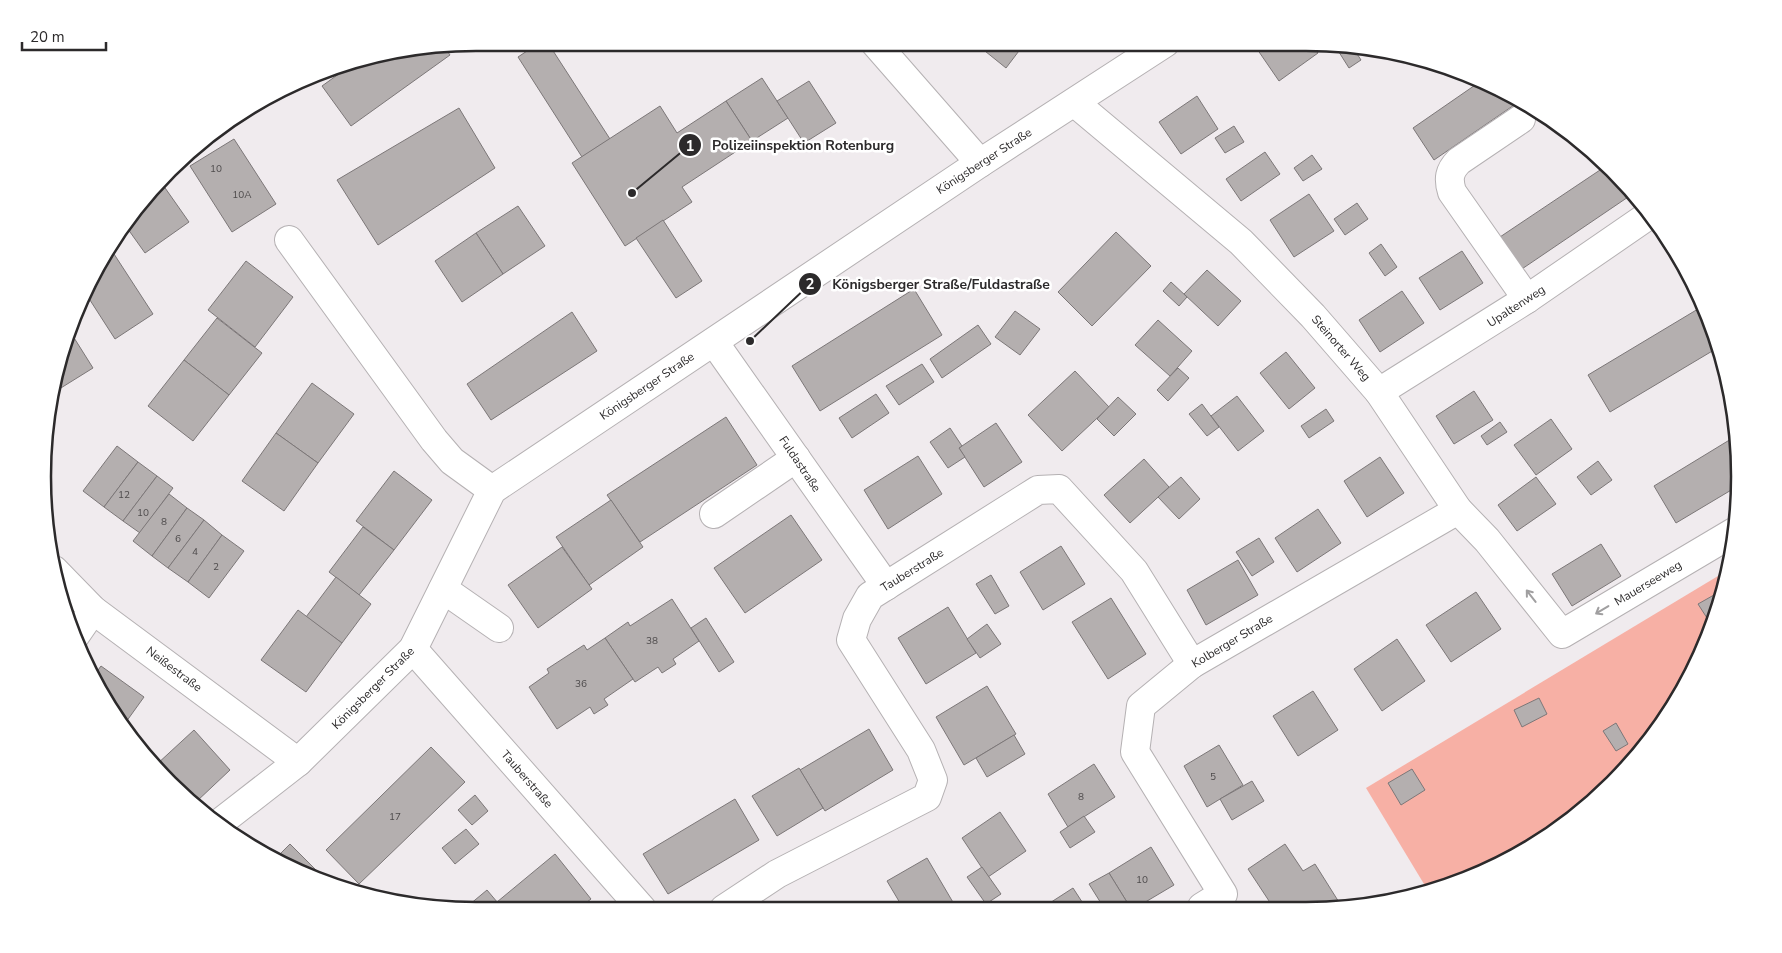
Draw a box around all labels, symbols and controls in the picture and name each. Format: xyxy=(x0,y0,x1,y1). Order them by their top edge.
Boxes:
scale bar xyxy=(22,20,106,52)
text: 20 m xyxy=(30,27,65,47)
street label: Königsberger Straße xyxy=(933,124,1035,198)
callout: Polizeiinspektion Rotenburg xyxy=(677,131,904,160)
text: 1 xyxy=(685,136,695,156)
text: Polizeiinspektion Rotenburg xyxy=(712,136,894,155)
house number: 10 xyxy=(210,162,222,176)
house number: 10A xyxy=(232,188,252,202)
callout: Königsberger Straße/Fuldastraße xyxy=(797,269,1060,298)
text: 2 xyxy=(805,274,815,294)
text: Königsberger Straße/Fuldastraße xyxy=(832,275,1050,294)
street label: Upaltenweg xyxy=(1484,281,1548,331)
street label: Steinorter Weg xyxy=(1308,312,1374,384)
street label: Königsberger Straße xyxy=(597,348,697,424)
street label: Fuldastraße xyxy=(775,433,825,495)
house number: 12 xyxy=(118,488,130,502)
house number: 10 xyxy=(137,506,149,520)
house number: 8 xyxy=(161,515,167,529)
house number: 6 xyxy=(175,532,181,546)
street label: Tauberstraße xyxy=(878,544,946,596)
house number: 4 xyxy=(192,545,198,559)
street label: Mauerseeweg xyxy=(1611,557,1685,609)
house number: 2 xyxy=(213,560,219,574)
one-way arrow xyxy=(1526,590,1537,603)
one-way arrow xyxy=(1595,606,1610,616)
street label: Kolberger Straße xyxy=(1188,610,1276,672)
house number: 38 xyxy=(646,634,658,648)
street label: Neißestraße xyxy=(143,643,205,695)
street label: Königsberger Straße xyxy=(328,643,418,733)
house number: 36 xyxy=(575,677,587,691)
street label: Tauberstraße xyxy=(498,747,556,811)
house number: 5 xyxy=(1210,770,1216,784)
house number: 8 xyxy=(1078,790,1084,804)
house number: 17 xyxy=(389,810,401,824)
house number: 10 xyxy=(1136,873,1148,887)

